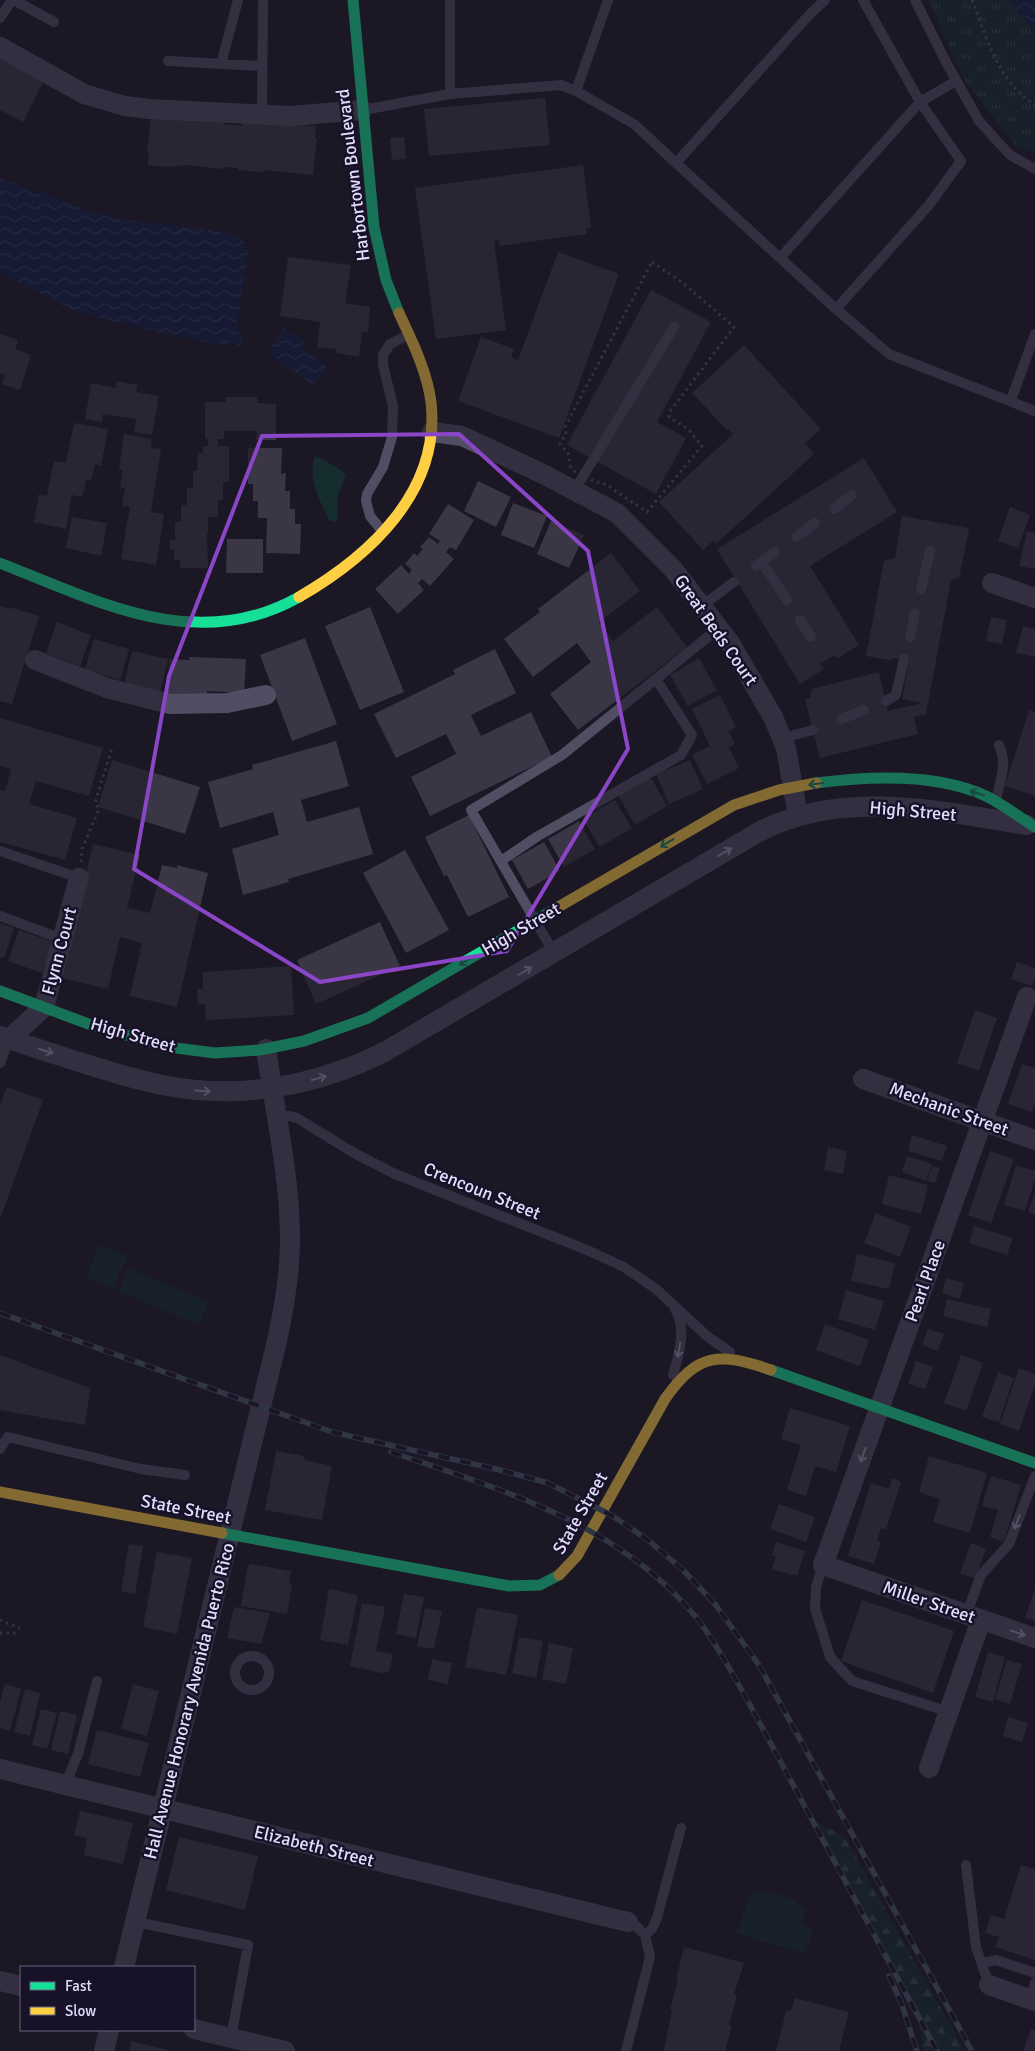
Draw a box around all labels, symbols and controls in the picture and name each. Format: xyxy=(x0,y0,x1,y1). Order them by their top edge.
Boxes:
street label: Harbortown Boulevard xyxy=(332,88,374,262)
street label: Great Beds Court xyxy=(670,570,762,690)
one-way arrow xyxy=(808,779,824,789)
one-way arrow xyxy=(970,788,985,797)
street label: High Street xyxy=(869,796,957,826)
one-way arrow xyxy=(660,839,674,849)
one-way arrow xyxy=(717,846,731,856)
street label: High Street xyxy=(478,898,564,960)
street label: Flynn Court xyxy=(37,905,81,997)
one-way arrow xyxy=(460,957,474,967)
one-way arrow xyxy=(517,965,531,975)
street label: High Street xyxy=(88,1012,178,1058)
one-way arrow xyxy=(38,1047,54,1057)
one-way arrow xyxy=(311,1072,327,1082)
street label: Mechanic Street xyxy=(886,1077,1012,1141)
one-way arrow xyxy=(195,1086,211,1095)
street label: Crencoun Street xyxy=(420,1158,544,1224)
street label: Pearl Place xyxy=(900,1237,950,1325)
one-way arrow xyxy=(673,1342,683,1358)
one-way arrow xyxy=(858,1447,867,1462)
street label: State Street xyxy=(548,1468,612,1558)
street label: State Street xyxy=(139,1489,233,1529)
one-way arrow xyxy=(1012,1514,1022,1529)
street label: Hall Avenue Honorary Avenida Puerto Rico xyxy=(139,1541,239,1861)
street label: Miller Street xyxy=(880,1576,978,1628)
one-way arrow xyxy=(1010,1628,1026,1638)
street label: Elizabeth Street xyxy=(252,1820,376,1872)
legend xyxy=(20,1966,195,2031)
text: Fast xyxy=(65,1977,92,1995)
text: Slow xyxy=(65,2002,96,2020)

